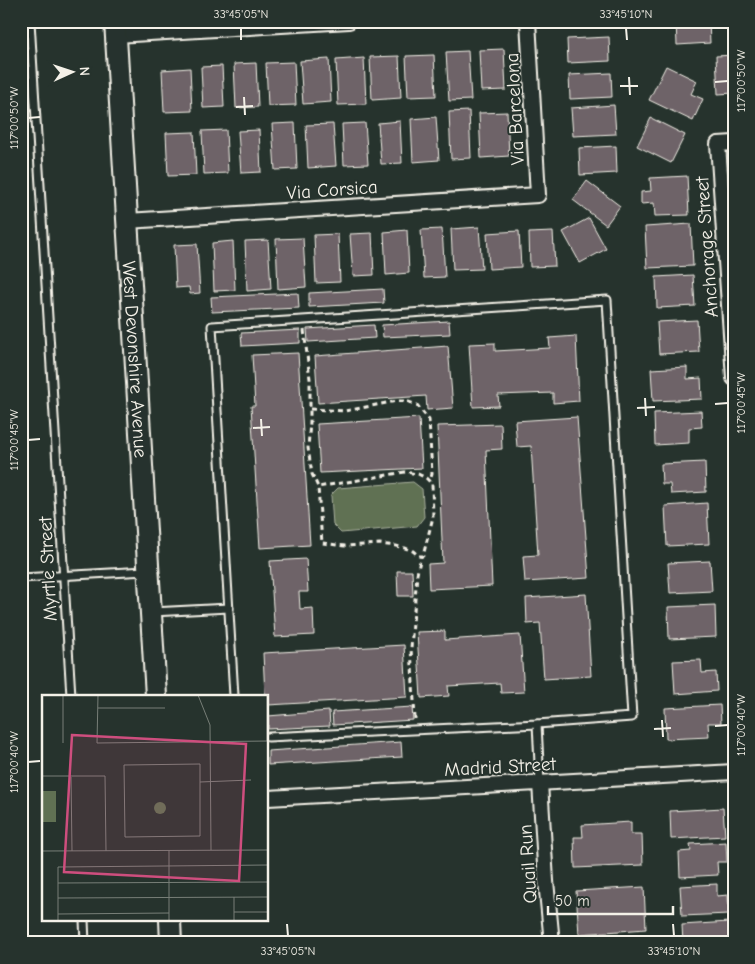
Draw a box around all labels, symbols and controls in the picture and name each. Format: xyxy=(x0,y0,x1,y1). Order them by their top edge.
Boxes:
text: 33°45'05"N xyxy=(214,7,268,21)
text: 33°45'10"N xyxy=(599,7,653,21)
north arrow xyxy=(48,48,98,98)
text: 117°00'50"W xyxy=(734,49,748,112)
street label: Via Barcelona xyxy=(501,52,529,166)
text: N xyxy=(76,66,93,76)
text: 117°00'50"W xyxy=(7,86,21,149)
street label: Anchorage Street xyxy=(691,175,723,318)
street label: Via Corsica xyxy=(286,176,378,204)
street label: West Devonshire Avenue xyxy=(118,260,152,459)
text: 117°00'45"W xyxy=(734,372,748,434)
text: 117°00'45"W xyxy=(7,409,21,471)
street label: Myrtle Street xyxy=(34,515,62,622)
text: 117°00'40"W xyxy=(734,693,748,756)
inset map xyxy=(42,695,269,922)
text: 117°00'40"W xyxy=(7,730,21,793)
street label: Madrid Street xyxy=(444,753,557,781)
street label: Quail Run xyxy=(514,824,542,904)
scale bar xyxy=(548,884,672,916)
text: 50 m xyxy=(555,892,590,910)
text: 33°45'05"N xyxy=(261,944,315,958)
text: 33°45'10"N xyxy=(647,944,701,958)

